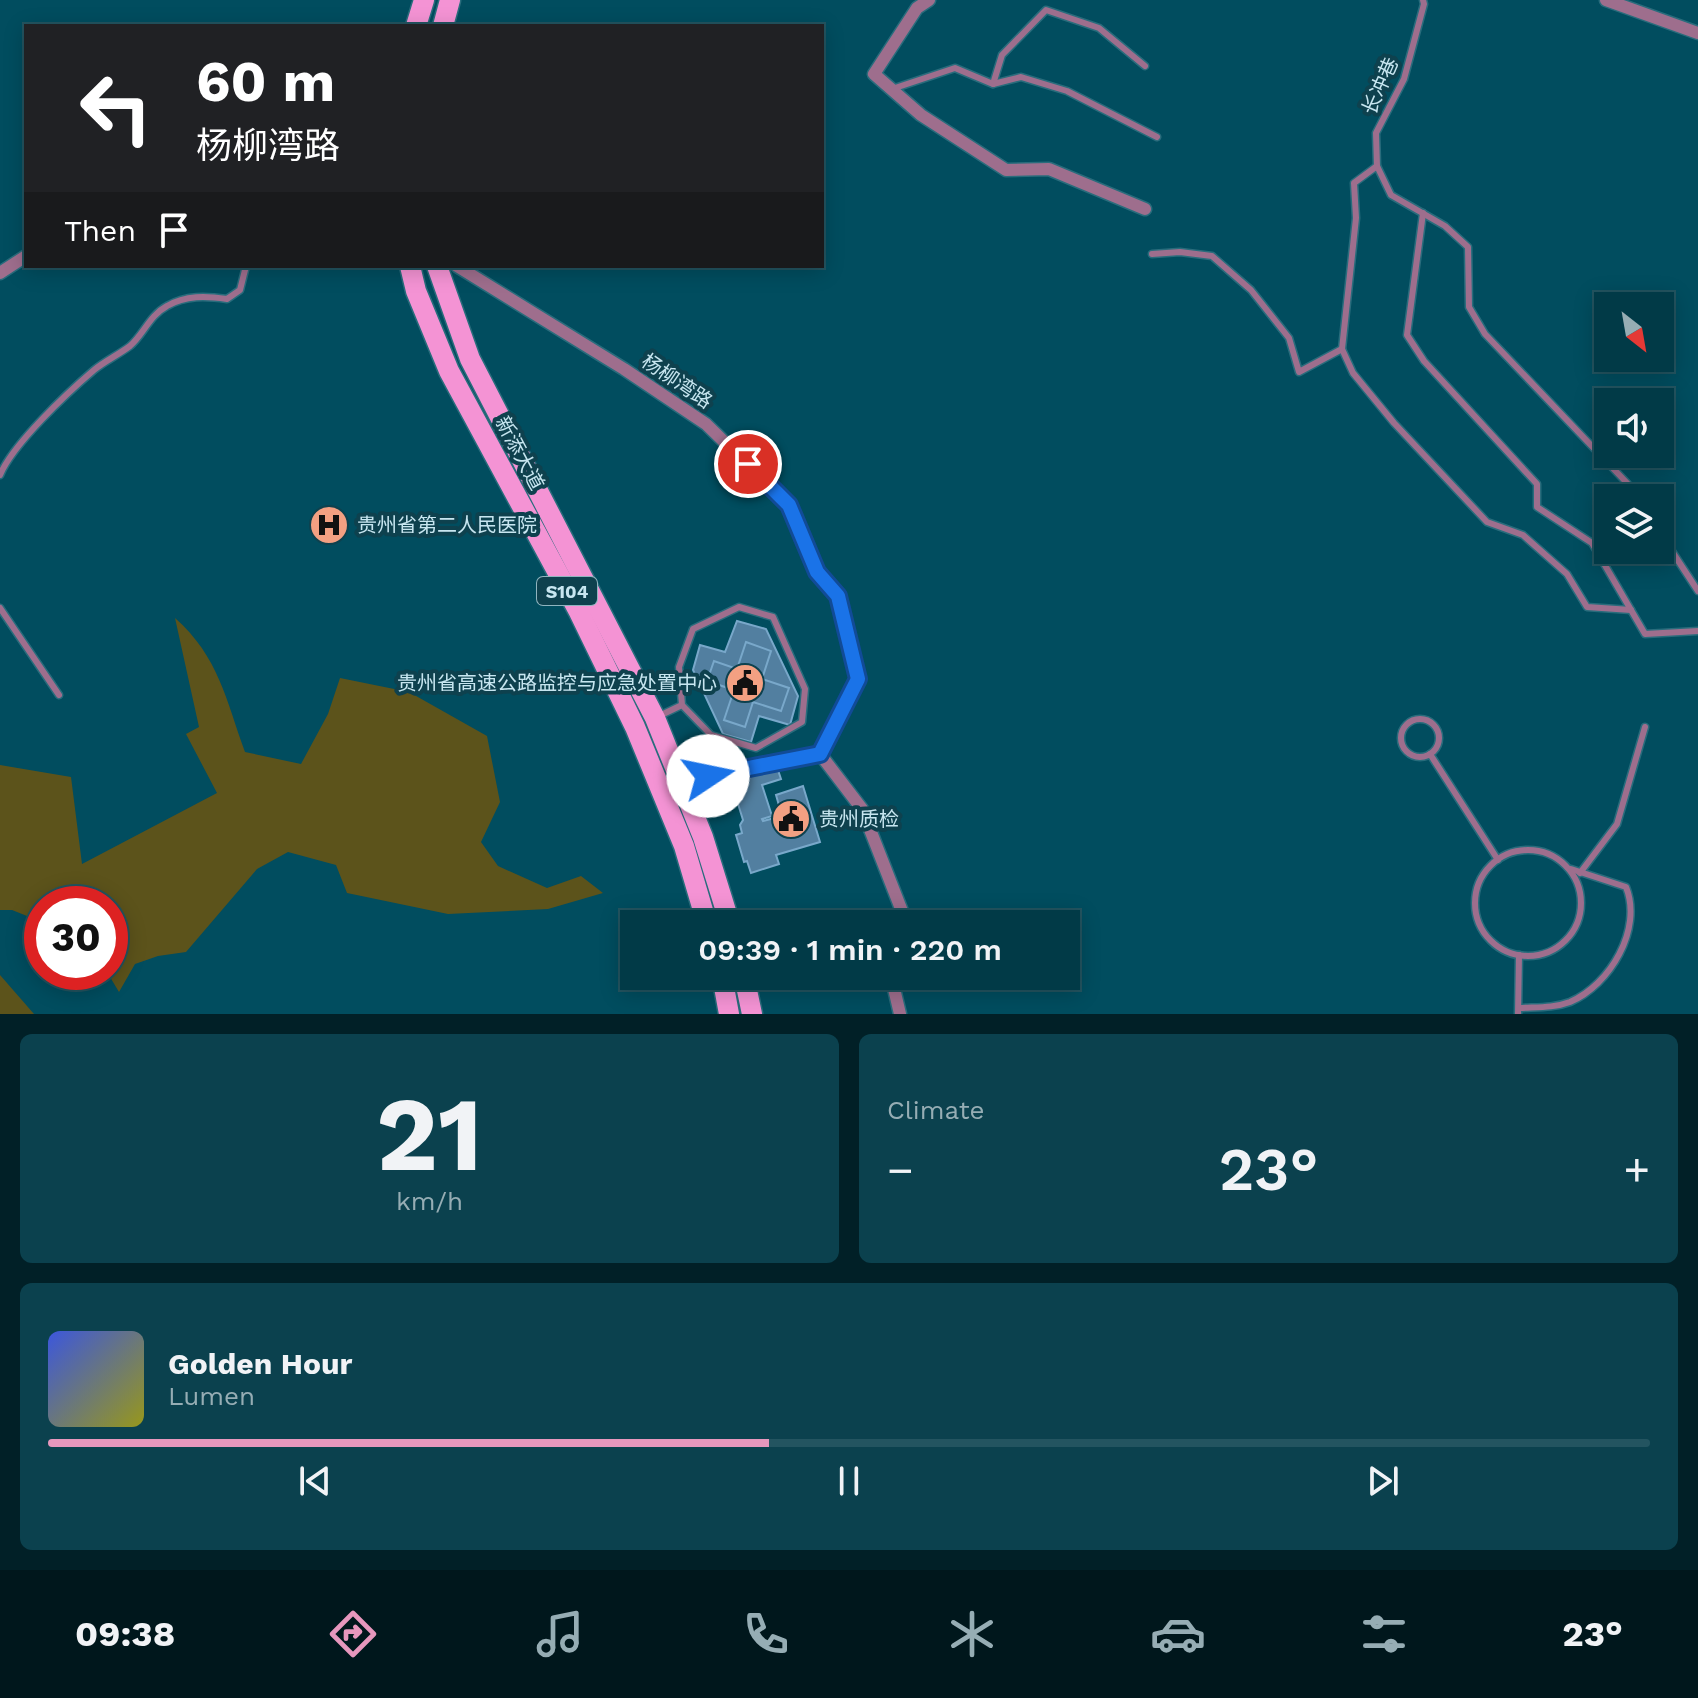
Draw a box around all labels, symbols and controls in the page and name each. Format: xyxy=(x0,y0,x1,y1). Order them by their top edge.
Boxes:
text: 60 m xyxy=(196,49,335,115)
street label: 长冲巷 xyxy=(1357,54,1403,118)
icon: left xyxy=(64,56,168,160)
text: 杨柳湾路 xyxy=(196,125,340,167)
icon: arrive xyxy=(152,208,196,252)
text: Then xyxy=(64,213,136,248)
north arrow xyxy=(1594,292,1674,372)
map controls xyxy=(1594,292,1674,564)
street label: 杨柳湾路 xyxy=(637,349,717,413)
button: sound xyxy=(1594,388,1674,468)
street label: 新添大道 xyxy=(491,412,549,494)
pin xyxy=(714,430,782,498)
icon: arrive xyxy=(726,442,770,486)
button: layers xyxy=(1594,484,1674,564)
hospital icon: 贵州省第二人民医院 xyxy=(308,504,350,546)
place label: 贵州省第二人民医院 xyxy=(357,513,537,537)
road number: S104 xyxy=(537,577,597,605)
public building icon: 贵州省高速公路监控与应急处置中心 xyxy=(724,662,766,704)
place label: 贵州省高速公路监控与应急处置中心 xyxy=(397,671,717,695)
position arrow xyxy=(666,734,750,818)
public building icon: 贵州质检 xyxy=(770,798,812,840)
place label: 贵州质检 xyxy=(819,807,899,831)
speed limit sign: 30 xyxy=(24,886,128,990)
text: 09:39 · 1 min · 220 m xyxy=(698,932,1002,967)
text: 21 xyxy=(376,1073,483,1195)
text: Climate xyxy=(887,1095,985,1125)
text: 23° xyxy=(1219,1134,1318,1205)
text: − xyxy=(887,1144,914,1196)
text: + xyxy=(1623,1144,1650,1196)
text: km/h xyxy=(396,1186,463,1216)
text: Golden Hour xyxy=(168,1346,352,1381)
text: Lumen xyxy=(168,1381,255,1411)
icon: previous xyxy=(293,1459,337,1503)
icon: pause xyxy=(827,1459,871,1503)
icon: next xyxy=(1361,1459,1405,1503)
icon: directions xyxy=(325,1606,381,1662)
icon: music xyxy=(532,1606,588,1662)
icon: phone xyxy=(738,1606,794,1662)
icon: climate xyxy=(944,1606,1000,1662)
icon: car xyxy=(1150,1606,1206,1662)
icon: filters xyxy=(1356,1606,1412,1662)
text: 09:38 xyxy=(75,1613,175,1655)
text: 23° xyxy=(1562,1613,1623,1655)

